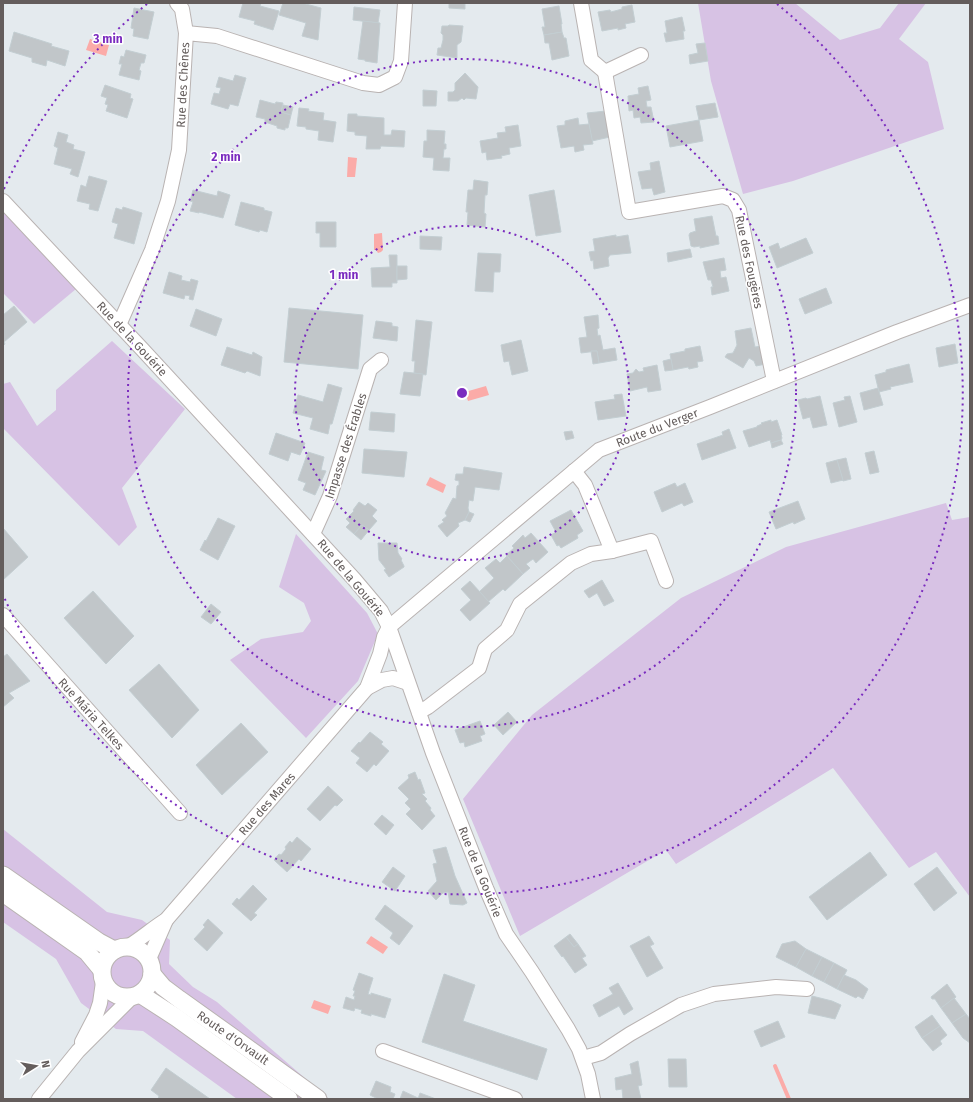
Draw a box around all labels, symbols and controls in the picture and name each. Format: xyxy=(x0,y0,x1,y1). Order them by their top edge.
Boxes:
text: 3 min xyxy=(92,32,123,46)
street label: Rue des Chênes xyxy=(174,41,192,128)
text: 2 min xyxy=(211,150,241,164)
street label: Rue des Fougères xyxy=(732,214,766,310)
text: 1 min xyxy=(330,268,358,282)
street label: Rue de la Gouérie xyxy=(94,299,170,379)
centre of rings xyxy=(455,386,469,400)
street label: Impasse des Érables xyxy=(321,391,370,501)
street label: Route du Verger xyxy=(614,406,700,450)
street label: Rue de la Gouérie xyxy=(315,536,387,620)
street label: Rue Mária Telkes xyxy=(55,675,127,753)
street label: Rue des Mares xyxy=(236,769,298,838)
street label: Rue de la Gouérie xyxy=(455,825,505,919)
street label: Route d'Orvault xyxy=(194,1008,272,1068)
north arrow xyxy=(16,1046,56,1086)
text: N xyxy=(38,1059,52,1069)

